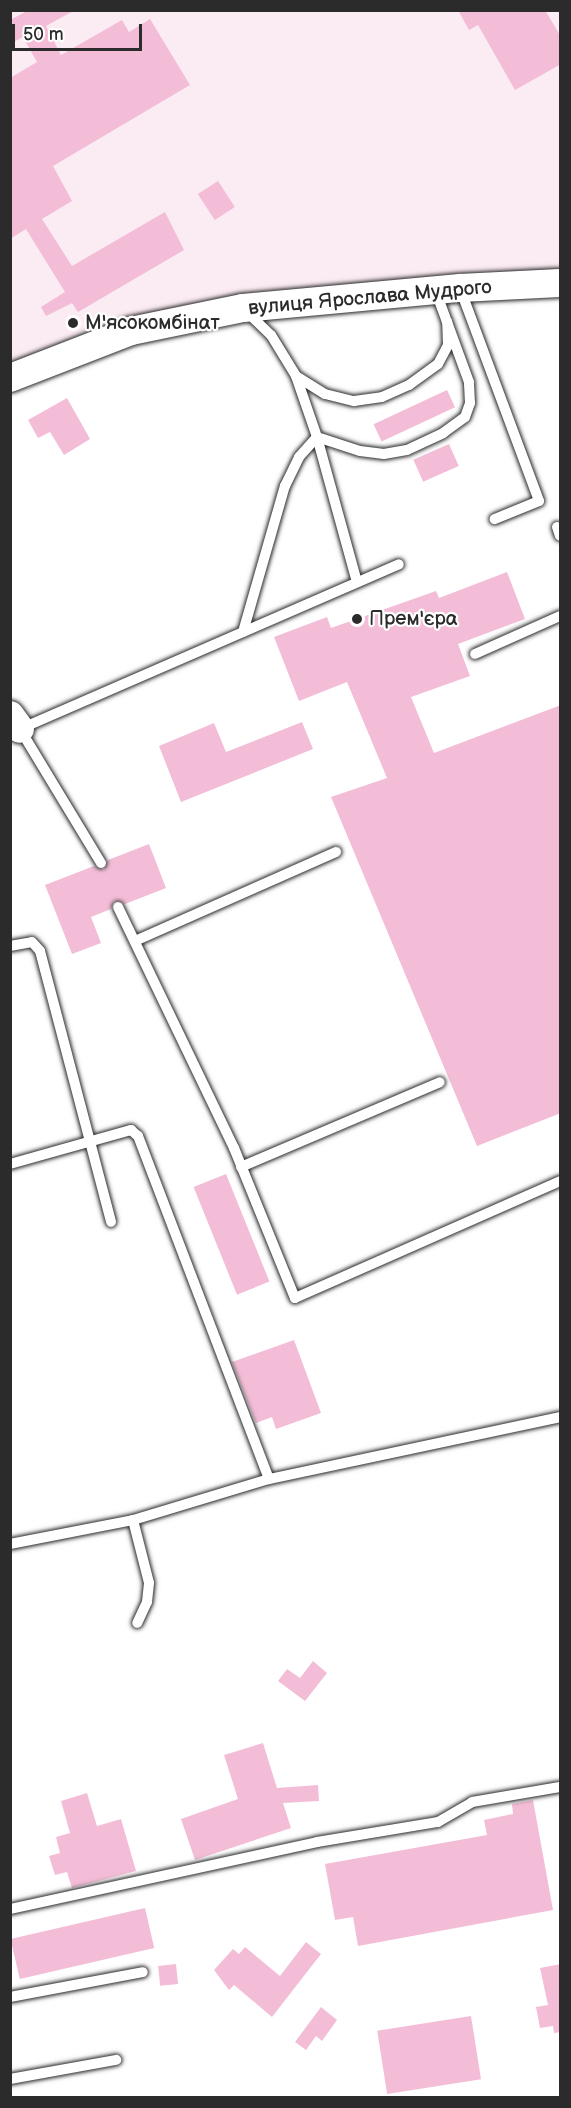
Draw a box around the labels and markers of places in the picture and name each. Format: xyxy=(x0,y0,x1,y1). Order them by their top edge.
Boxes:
place label: М'ясокомбінат xyxy=(85,311,220,335)
marker: М'ясокомбінат xyxy=(66,316,80,330)
place label: Прем'єра xyxy=(369,607,458,631)
marker: Прем'єра xyxy=(350,612,364,626)

